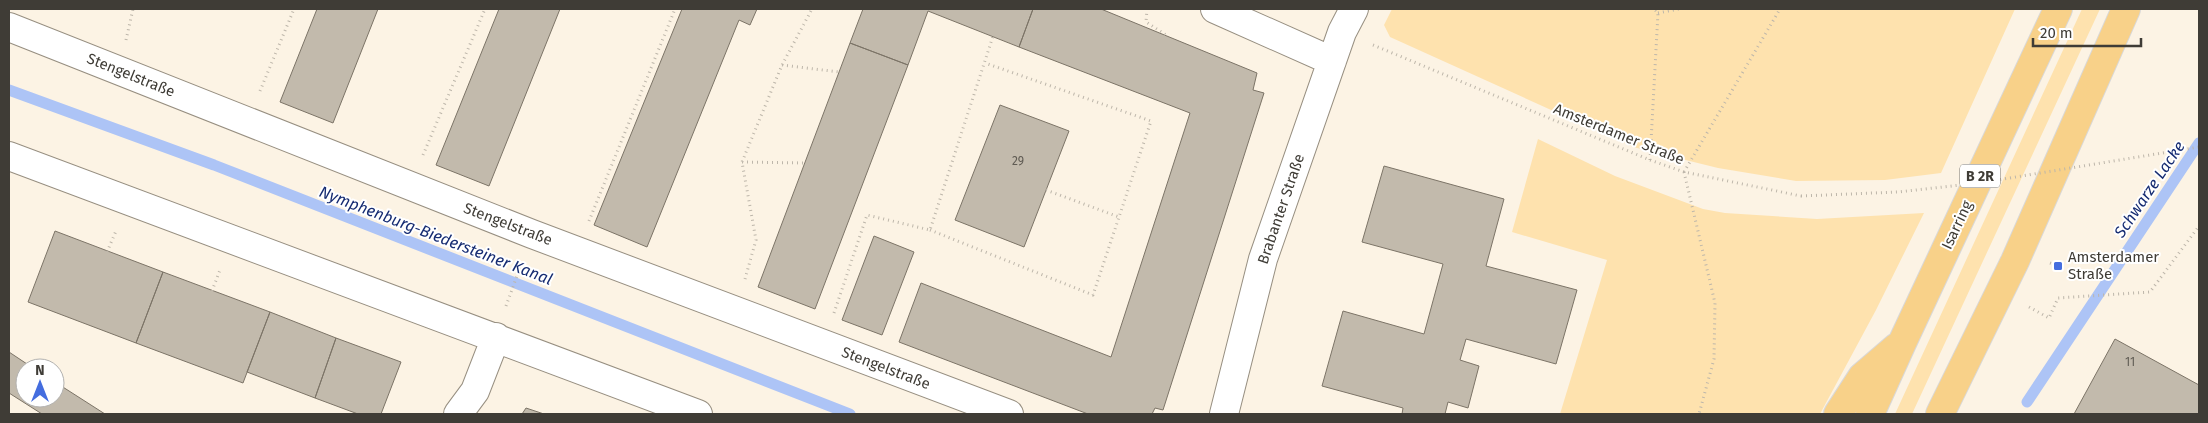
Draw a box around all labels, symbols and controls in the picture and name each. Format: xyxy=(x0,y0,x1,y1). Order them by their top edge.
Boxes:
scale bar xyxy=(2033,15,2140,47)
text: 20 m xyxy=(2040,24,2073,42)
street label: Stengelstraße xyxy=(84,49,178,101)
street label: Amsterdamer Straße xyxy=(1551,100,1687,168)
water label: Schwarze Lacke xyxy=(2110,137,2189,242)
street label: Brabanter Straße xyxy=(1254,151,1308,267)
house number: 29 xyxy=(1012,154,1024,168)
road number: B 2R xyxy=(1960,165,2000,188)
water label: Nymphenburg-Biedersteiner Kanal xyxy=(317,182,555,289)
street label: Isarring xyxy=(1938,198,1976,252)
street label: Stengelstraße xyxy=(461,199,555,249)
place label: Amsterdamer Straße xyxy=(2068,248,2159,283)
marker: Amsterdamer Straße xyxy=(2052,260,2064,272)
street label: Stengelstraße xyxy=(839,343,933,393)
house number: 11 xyxy=(2125,355,2135,369)
north arrow xyxy=(15,358,65,408)
text: N xyxy=(35,362,45,379)

